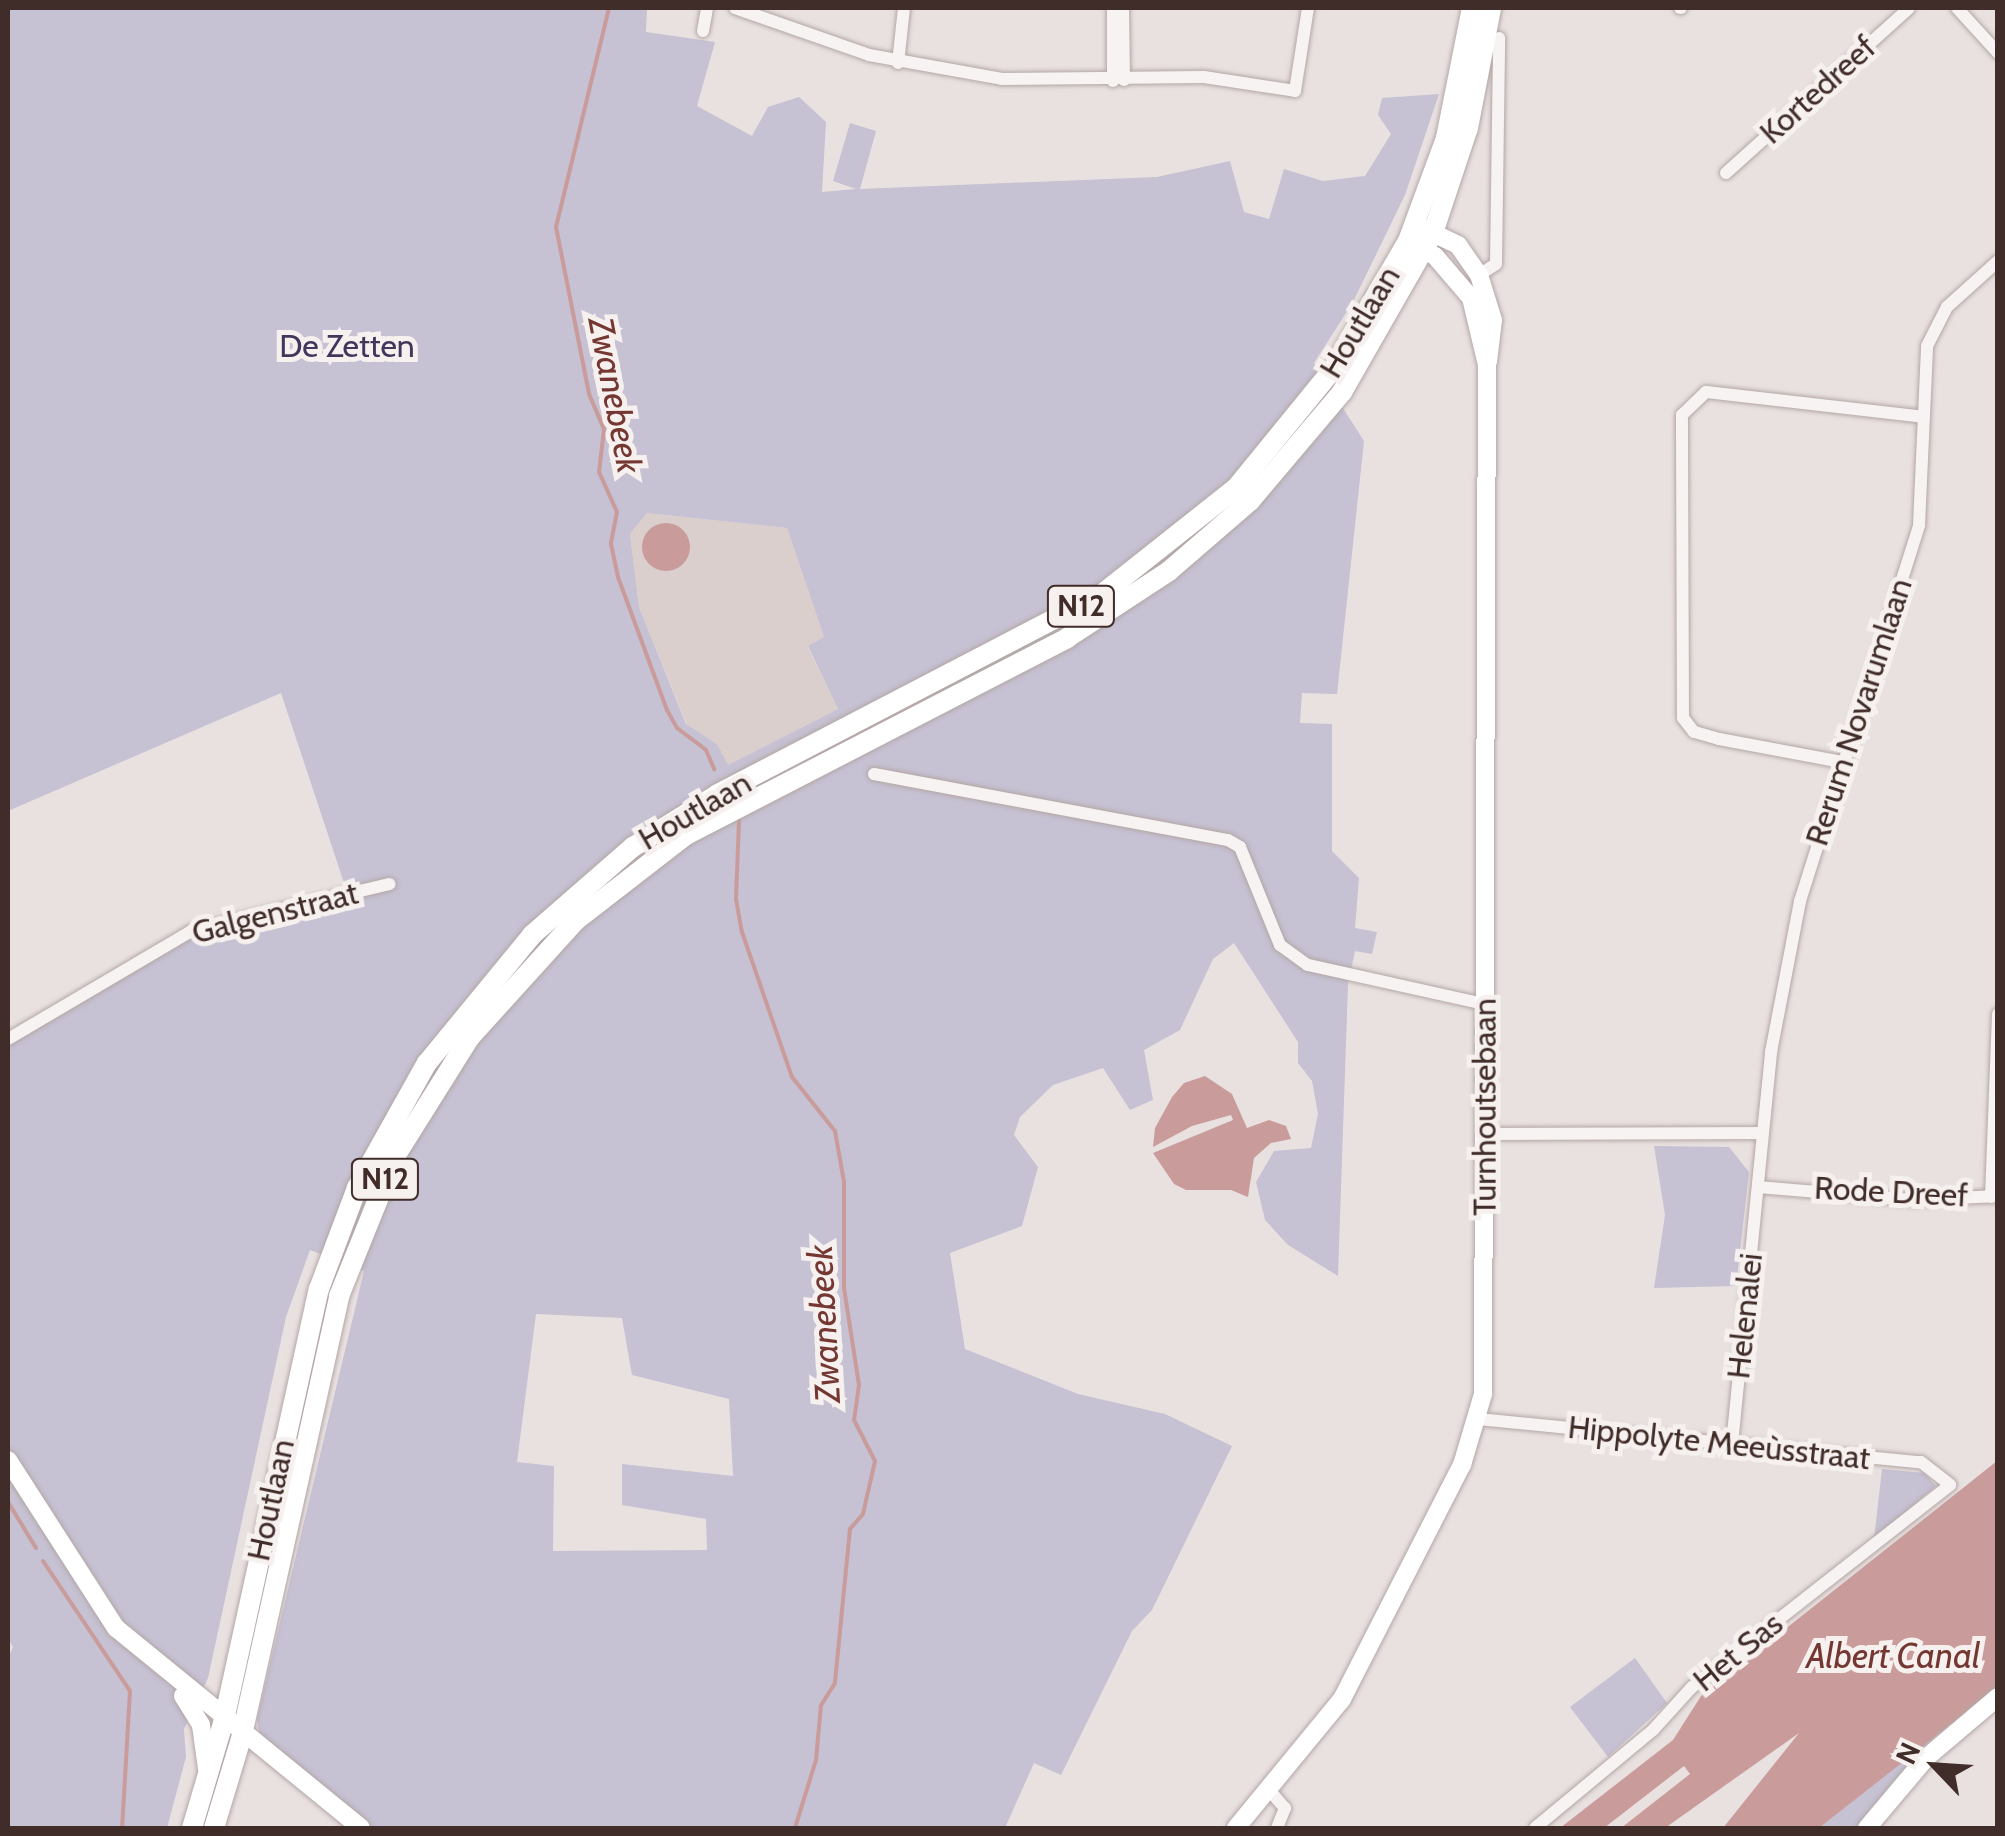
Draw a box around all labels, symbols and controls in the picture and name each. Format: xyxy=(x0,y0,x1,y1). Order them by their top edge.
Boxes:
street label: Kortedreef xyxy=(1752,28,1884,152)
street label: Houtlaan xyxy=(1312,259,1408,385)
water label: Zwanebeek xyxy=(579,313,651,477)
park label: De Zetten xyxy=(279,327,415,365)
street label: Rerum Novarumlaan xyxy=(1798,574,1920,850)
road number: N12 xyxy=(1046,581,1116,631)
street label: Houtlaan xyxy=(632,764,758,858)
street label: Galgenstraat xyxy=(188,874,362,952)
street label: Turnhoutsebaan xyxy=(1466,998,1504,1216)
road number: N12 xyxy=(350,1154,420,1204)
street label: Rode Dreef xyxy=(1813,1169,1969,1215)
water label: Zwanebeek xyxy=(799,1244,849,1404)
street label: Helenalei xyxy=(1719,1251,1771,1381)
street label: Hippolyte Meeùsstraat xyxy=(1566,1408,1872,1478)
street label: Houtlaan xyxy=(239,1436,303,1564)
street label: Het Sas xyxy=(1686,1604,1790,1700)
water label: Albert Canal xyxy=(1806,1635,1980,1677)
north arrow xyxy=(1885,1716,1985,1816)
text: N xyxy=(1888,1737,1927,1769)

